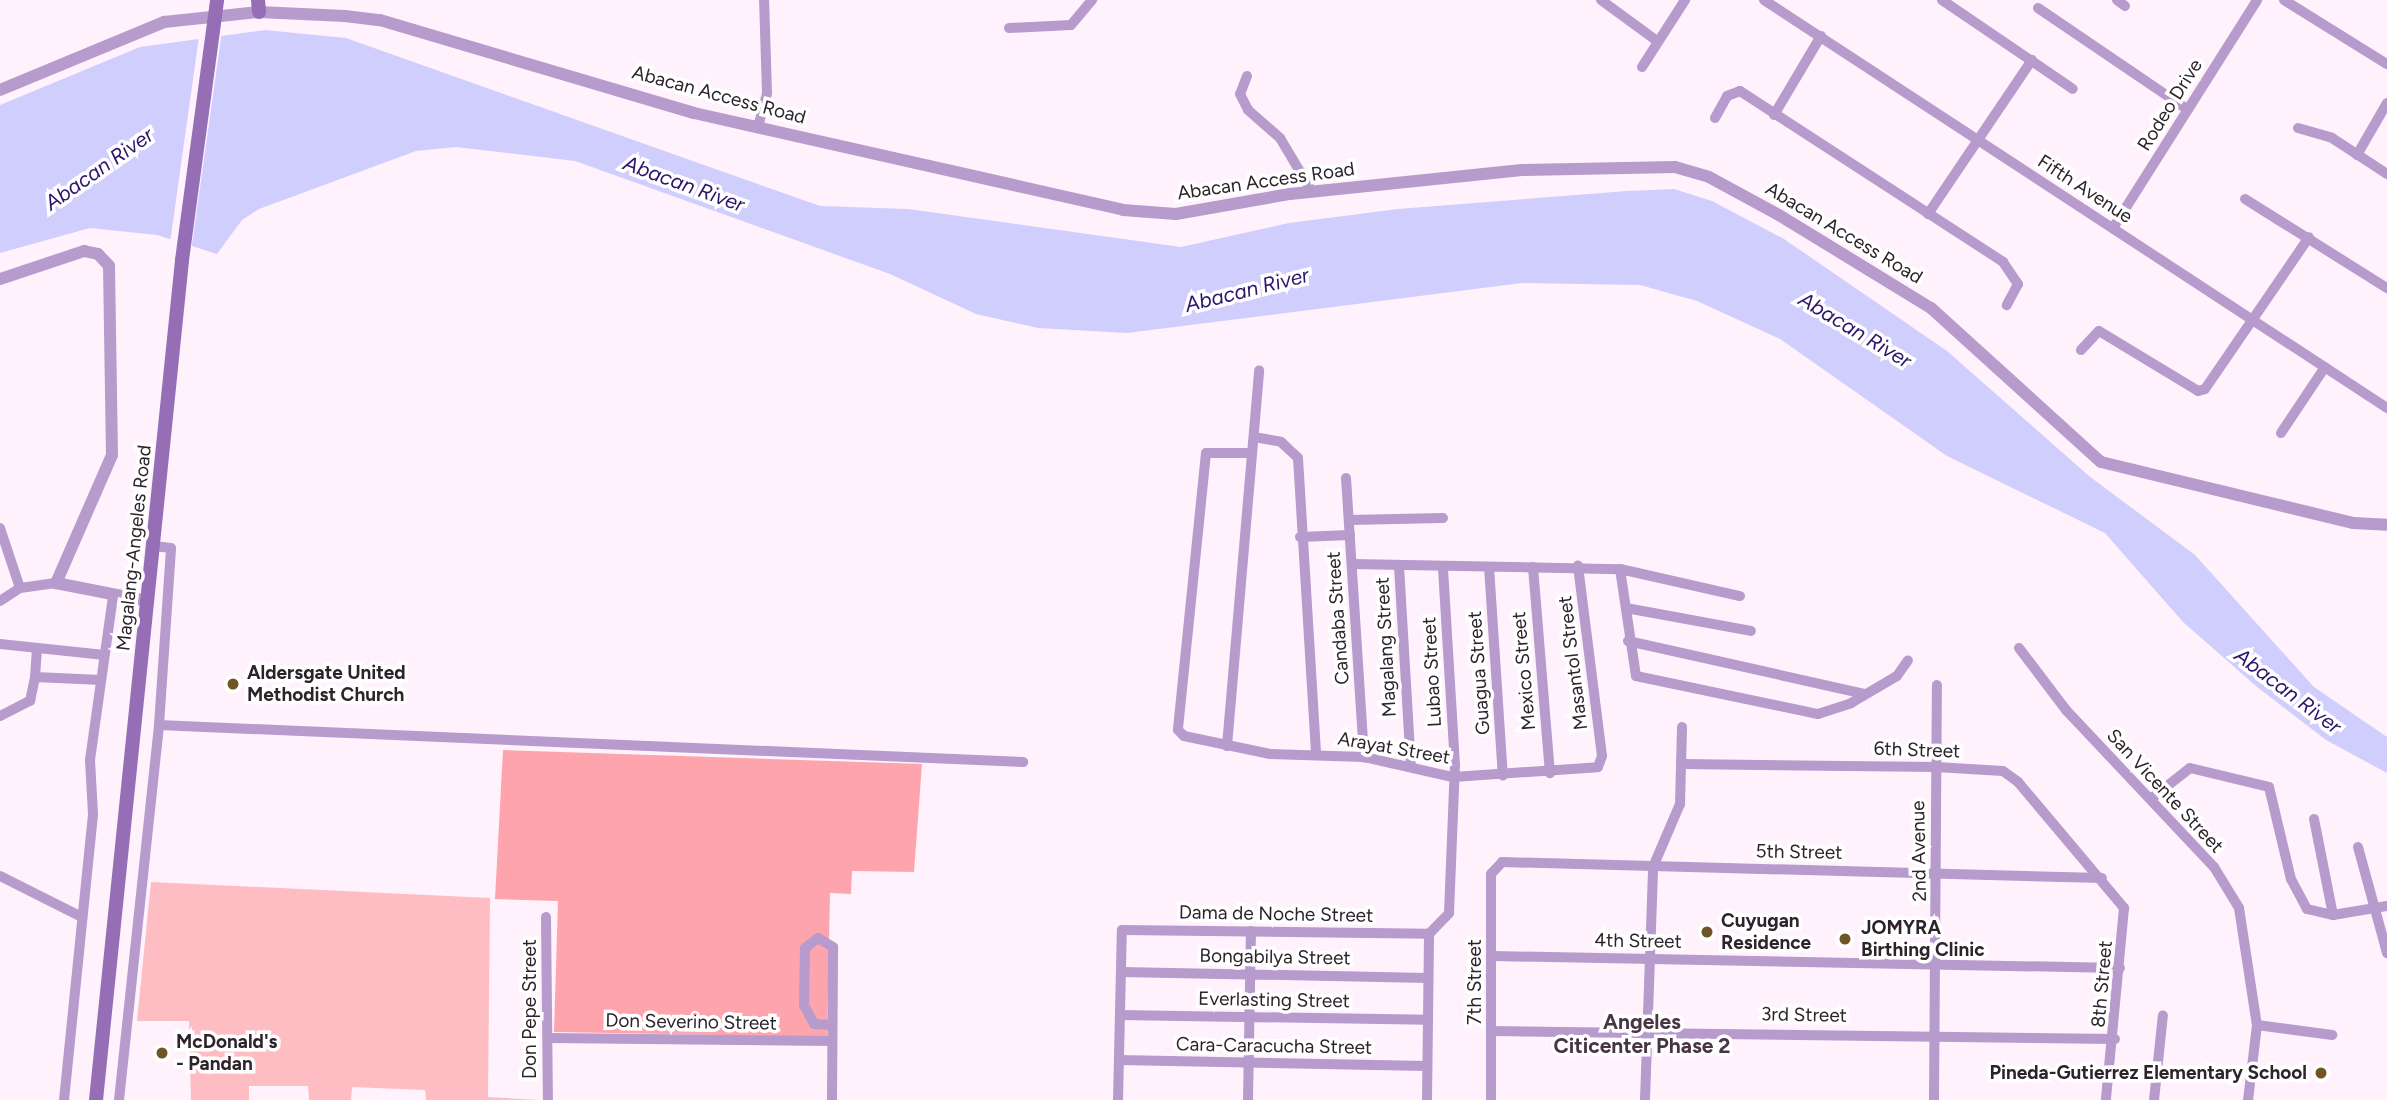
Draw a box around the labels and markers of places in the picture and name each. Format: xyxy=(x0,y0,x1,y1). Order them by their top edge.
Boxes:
place label: Aldersgate United Methodist Church xyxy=(247,662,406,706)
marker: Aldersgate United Methodist Church xyxy=(225,676,241,692)
place label: Cuyugan Residence xyxy=(1721,910,1811,954)
place label: JOMYRA Birthing Clinic xyxy=(1861,917,1985,961)
marker: Cuyugan Residence xyxy=(1699,924,1715,940)
marker: JOMYRA Birthing Clinic xyxy=(1835,929,1855,949)
place label: McDonald's - Pandan xyxy=(176,1031,277,1075)
marker: McDonald's - Pandan xyxy=(154,1045,170,1061)
place label: Pineda-Gutierrez Elementary School xyxy=(1989,1062,2307,1084)
marker: Pineda-Gutierrez Elementary School xyxy=(2313,1065,2329,1081)

